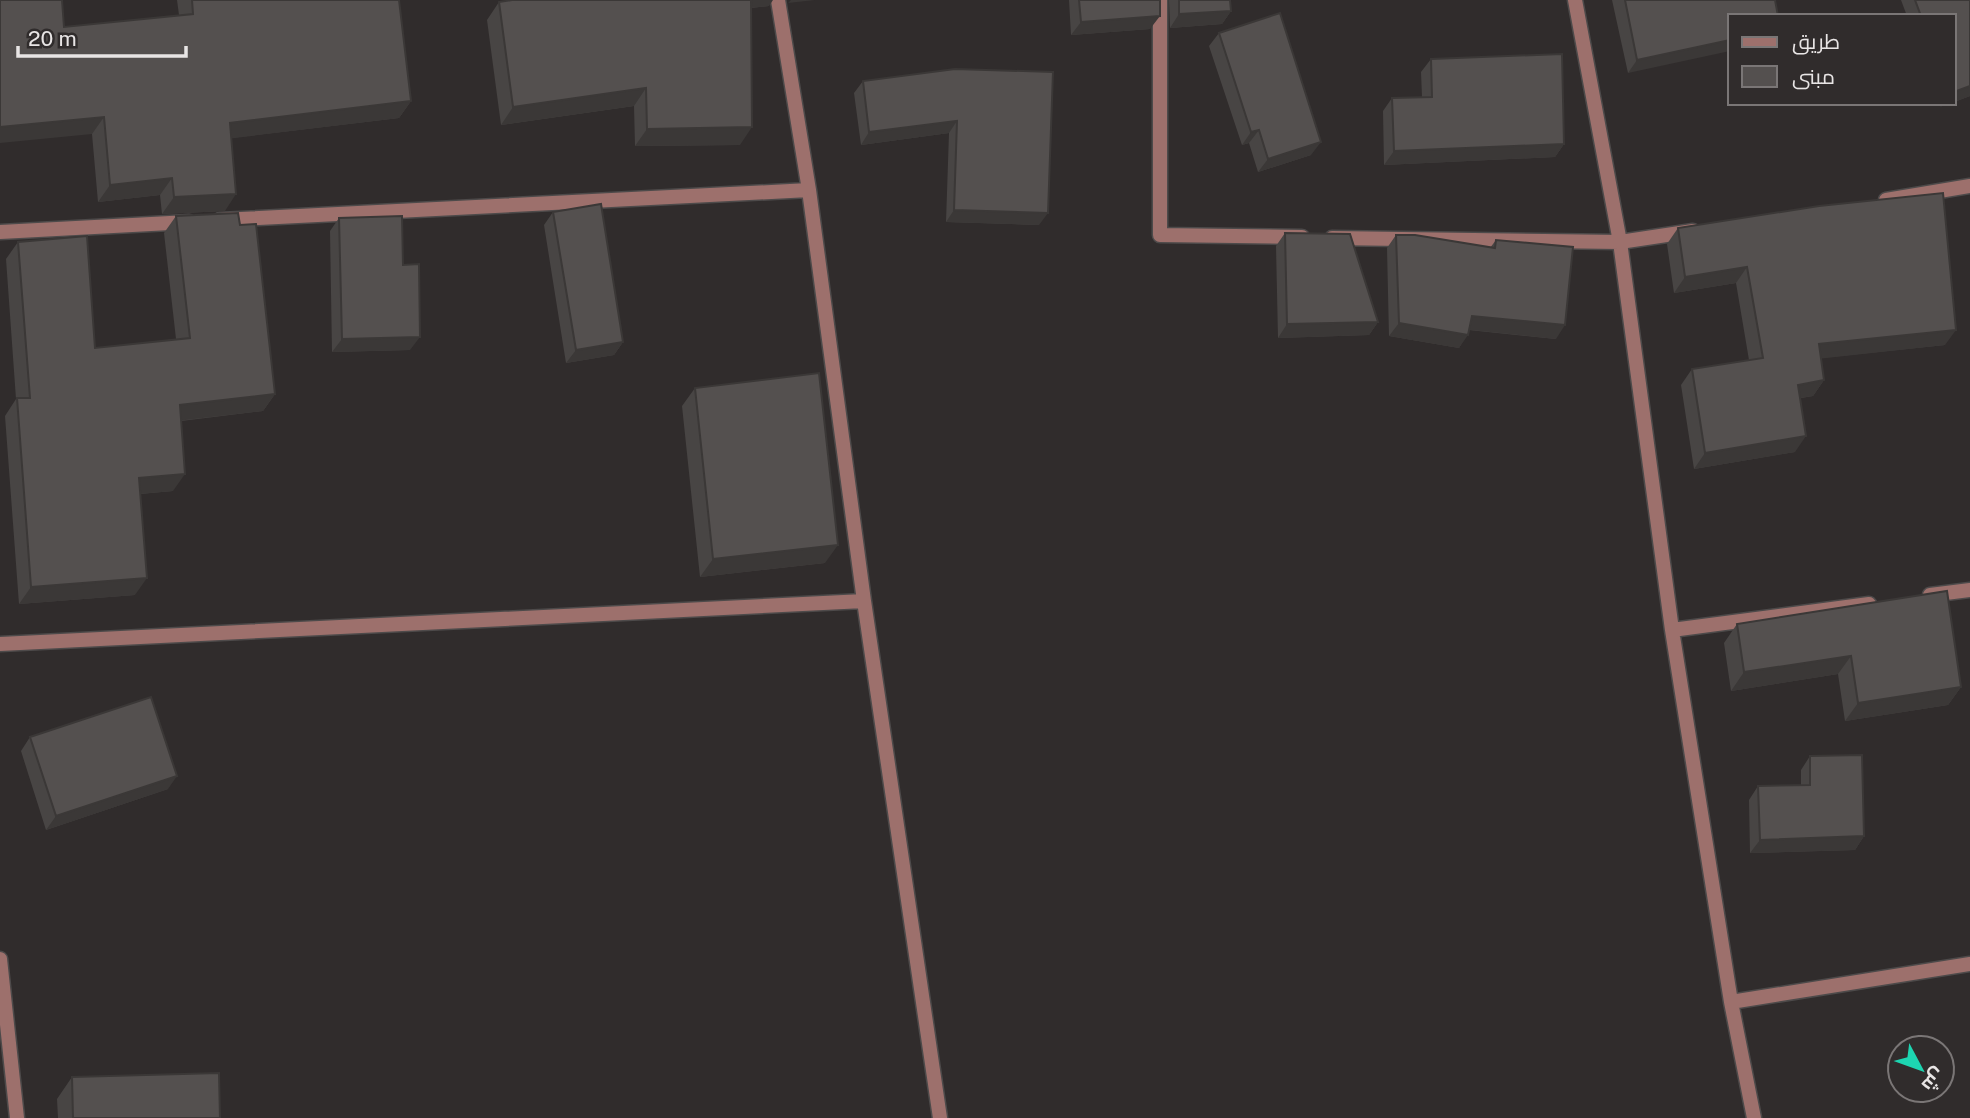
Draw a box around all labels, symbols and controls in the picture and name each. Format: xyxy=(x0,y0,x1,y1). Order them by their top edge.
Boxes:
scale bar xyxy=(18,14,186,58)
legend xyxy=(1728,14,1956,105)
text: 20 m xyxy=(28,26,77,51)
text: طريق xyxy=(1792,29,1840,55)
text: مبنى xyxy=(1792,64,1835,90)
north arrow xyxy=(1886,1034,1956,1104)
text: ش xyxy=(1917,1063,1950,1097)

